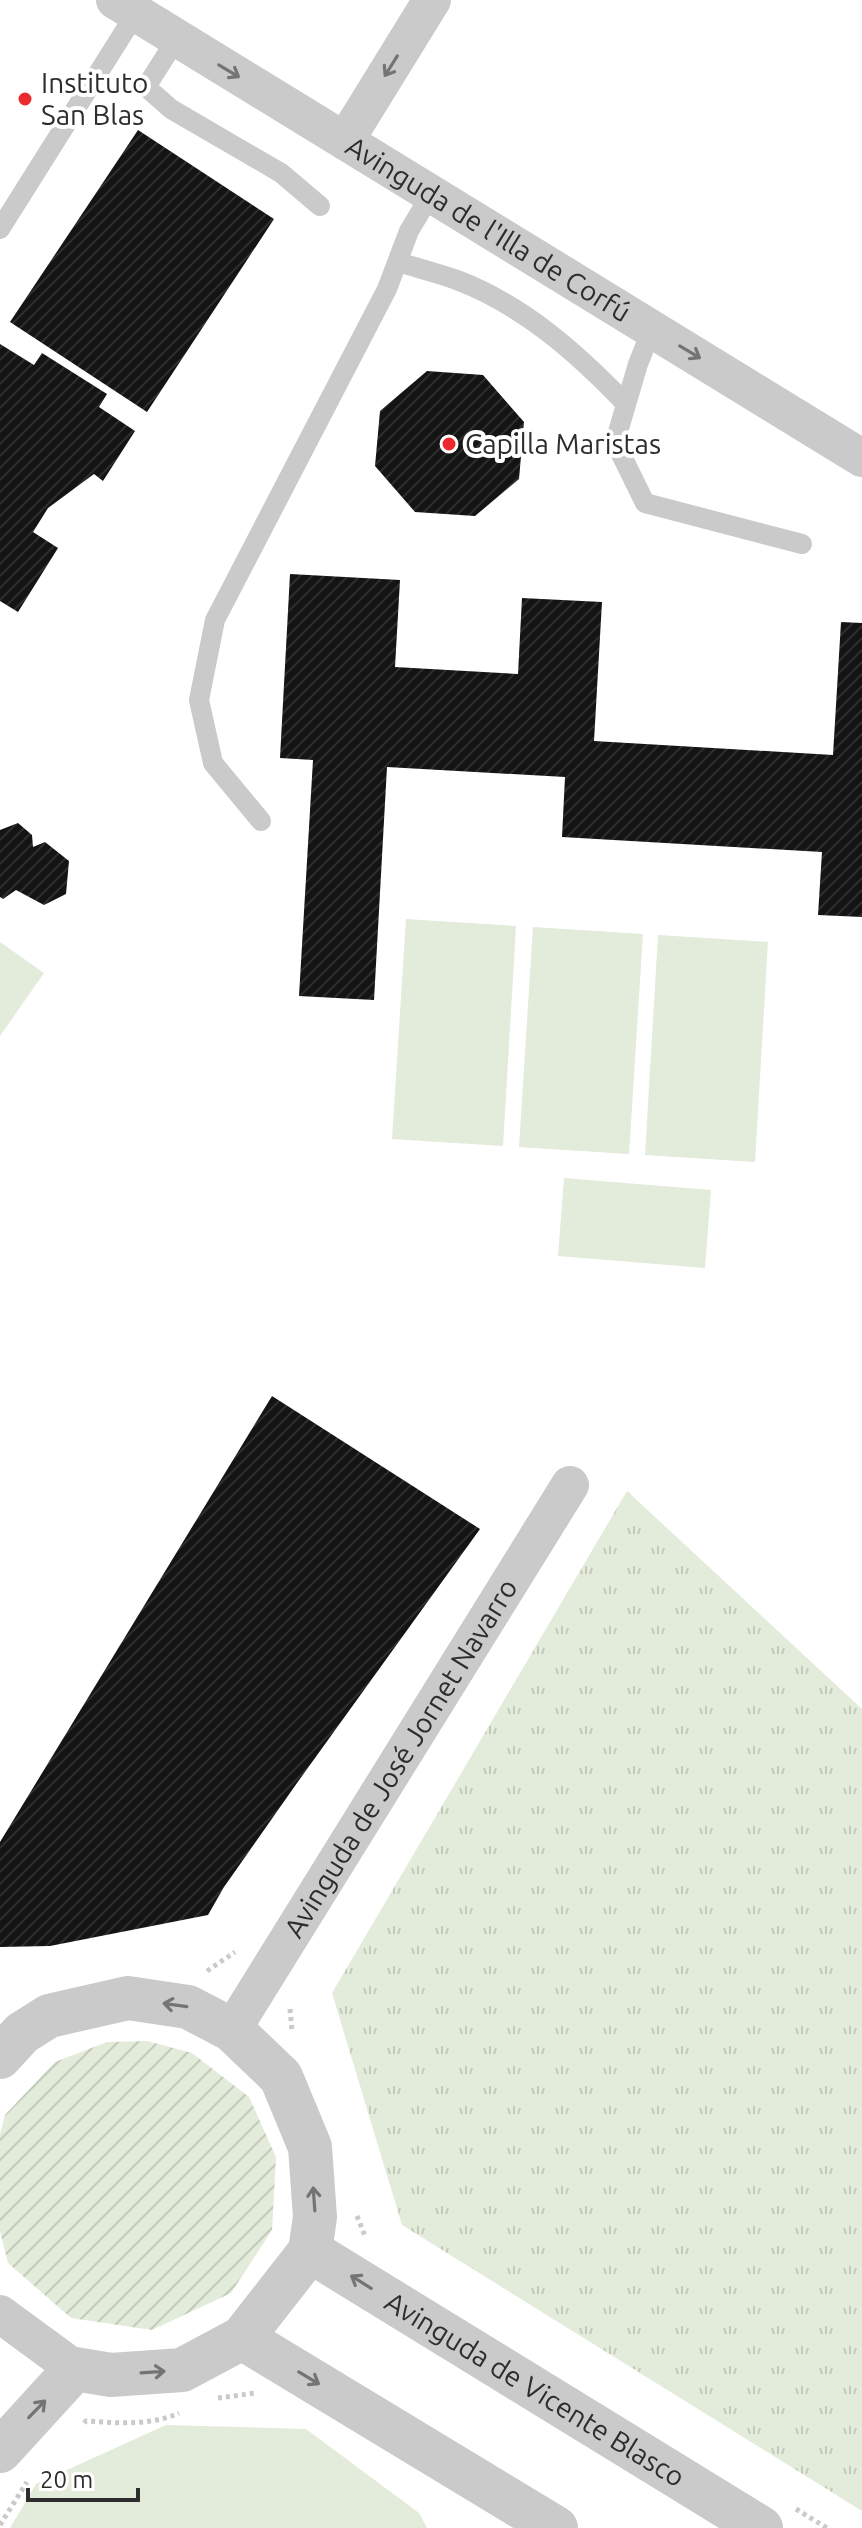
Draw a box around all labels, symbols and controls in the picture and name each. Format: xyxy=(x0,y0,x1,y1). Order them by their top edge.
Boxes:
one-way arrow xyxy=(383,55,399,77)
one-way arrow xyxy=(217,63,240,79)
place label: Instituto San Blas xyxy=(41,67,148,130)
marker: Instituto San Blas xyxy=(16,90,34,108)
street label: Avinguda de l'Illa de Corfú xyxy=(341,130,637,327)
one-way arrow xyxy=(678,345,701,361)
place label: Capilla Maristas xyxy=(465,428,661,459)
marker: Capilla Maristas xyxy=(440,435,458,453)
street label: Avinguda de José Jornet Navarro xyxy=(277,1573,523,1943)
one-way arrow xyxy=(162,1997,188,2012)
one-way arrow xyxy=(306,2187,321,2213)
one-way arrow xyxy=(350,2274,373,2290)
street label: Avinguda de Vicente Blasco xyxy=(380,2285,691,2492)
one-way arrow xyxy=(139,2364,166,2379)
one-way arrow xyxy=(297,2370,320,2386)
one-way arrow xyxy=(27,2400,45,2420)
scale bar xyxy=(28,2452,138,2502)
text: 20 m xyxy=(40,2466,93,2493)

